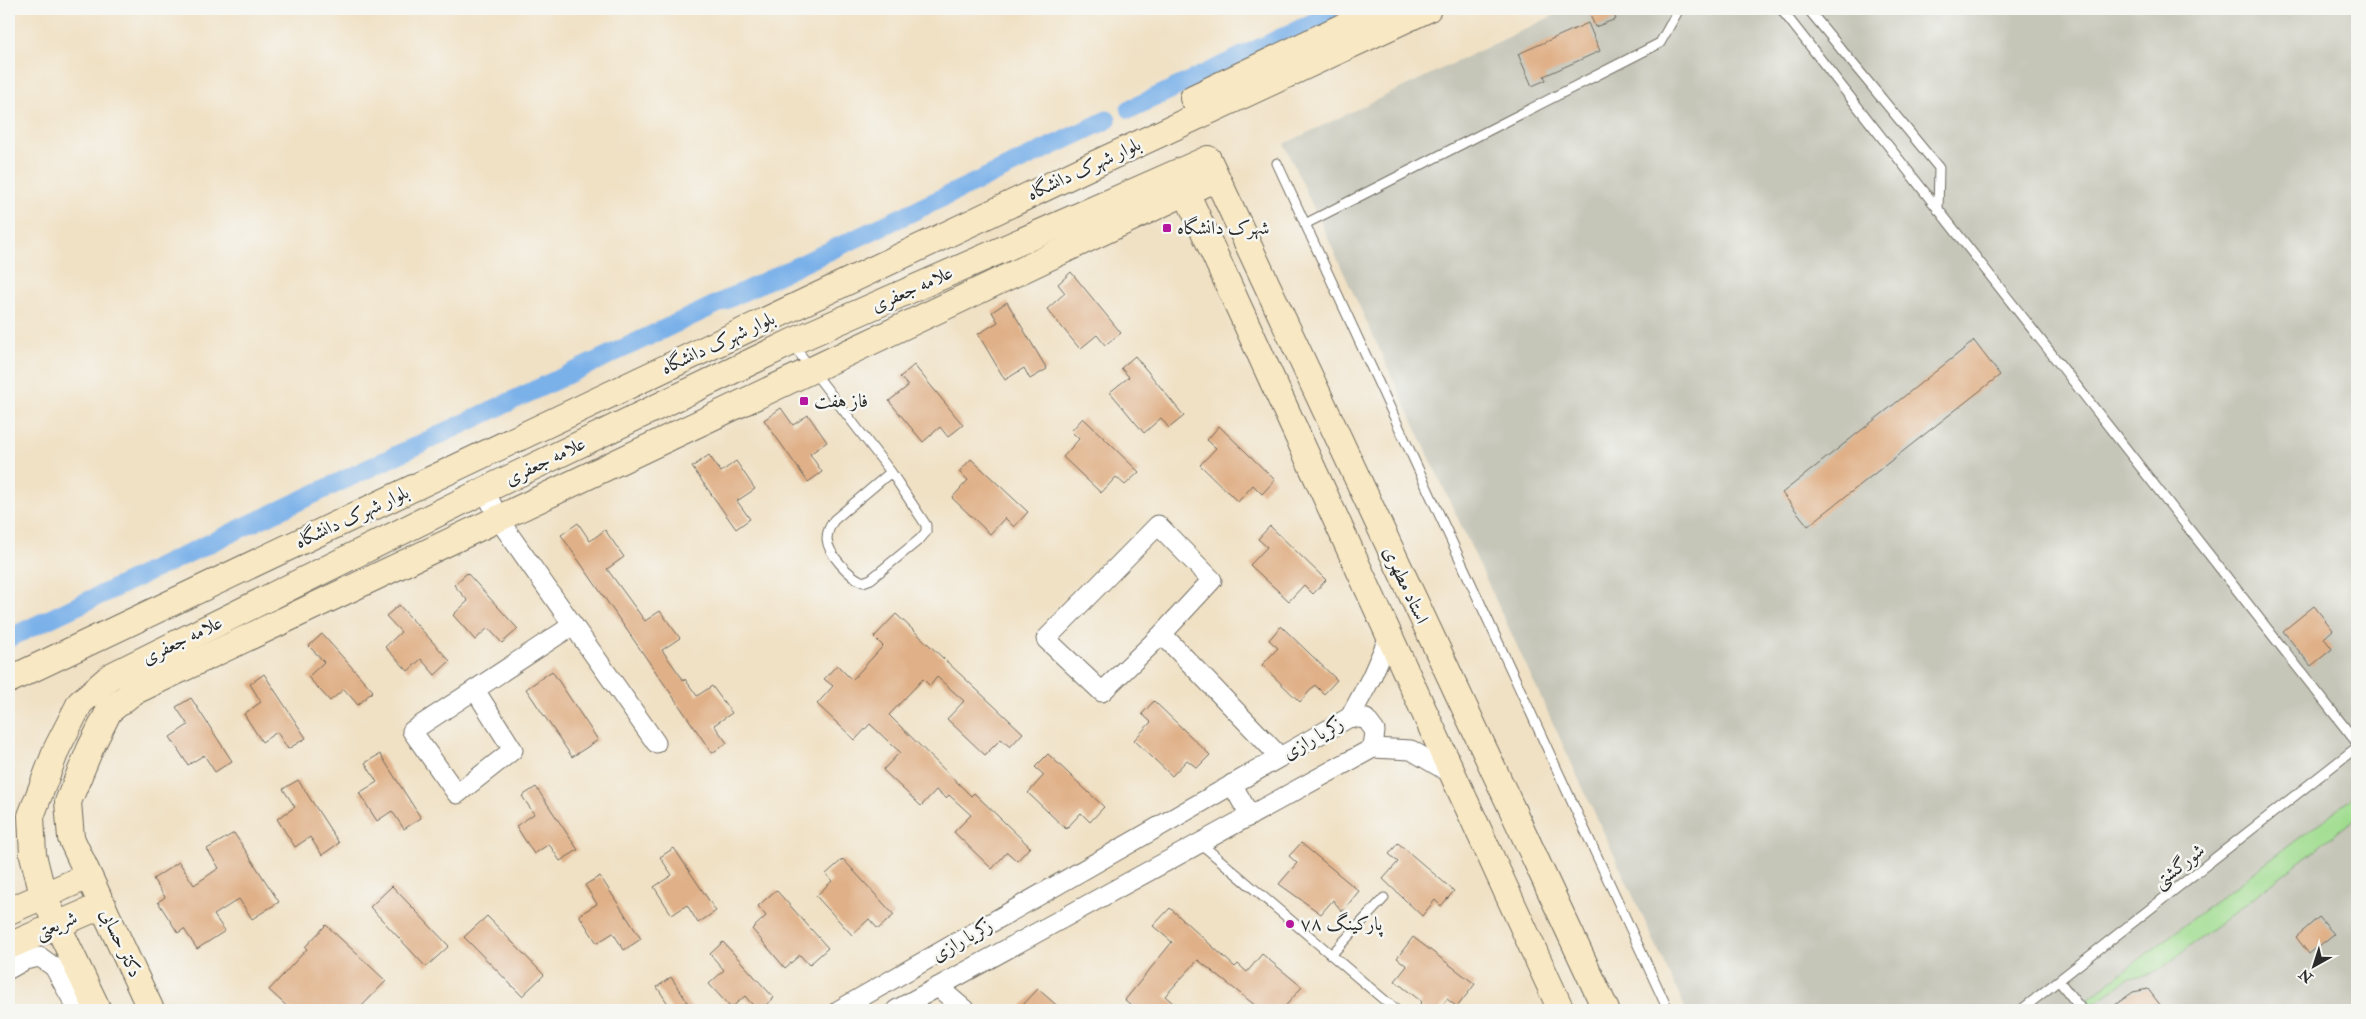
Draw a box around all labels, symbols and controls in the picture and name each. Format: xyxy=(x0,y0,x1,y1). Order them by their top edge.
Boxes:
street label: بلوار شهرک دانشگاه xyxy=(1023,131,1145,206)
place label: شهرک دانشگاه xyxy=(1177,215,1270,240)
marker: شهرک دانشگاه xyxy=(1161,222,1173,234)
street label: علامه جعفری xyxy=(867,260,957,318)
street label: بلوار شهرک دانشگاه xyxy=(657,305,779,380)
place label: فاز هفت xyxy=(814,389,868,413)
marker: فاز هفت xyxy=(798,395,810,407)
street label: علامه جعفری xyxy=(501,431,589,491)
street label: بلوار شهرک دانشگاه xyxy=(291,479,413,554)
street label: استاد مطهری xyxy=(1378,542,1434,628)
street label: علامه جعفری xyxy=(138,610,226,670)
street label: زکریا رازی xyxy=(1278,711,1348,765)
street label: شورگشتی xyxy=(2148,838,2210,895)
street label: شریعتی xyxy=(31,905,81,946)
street label: دکتر حسابی xyxy=(93,905,147,982)
place label: پارکینگ ۷۸ xyxy=(1300,911,1384,937)
street label: زکریا رازی xyxy=(927,913,997,967)
marker: پارکینگ ۷۸ xyxy=(1284,918,1296,930)
north arrow xyxy=(2288,942,2338,992)
text: N xyxy=(2296,965,2317,987)

